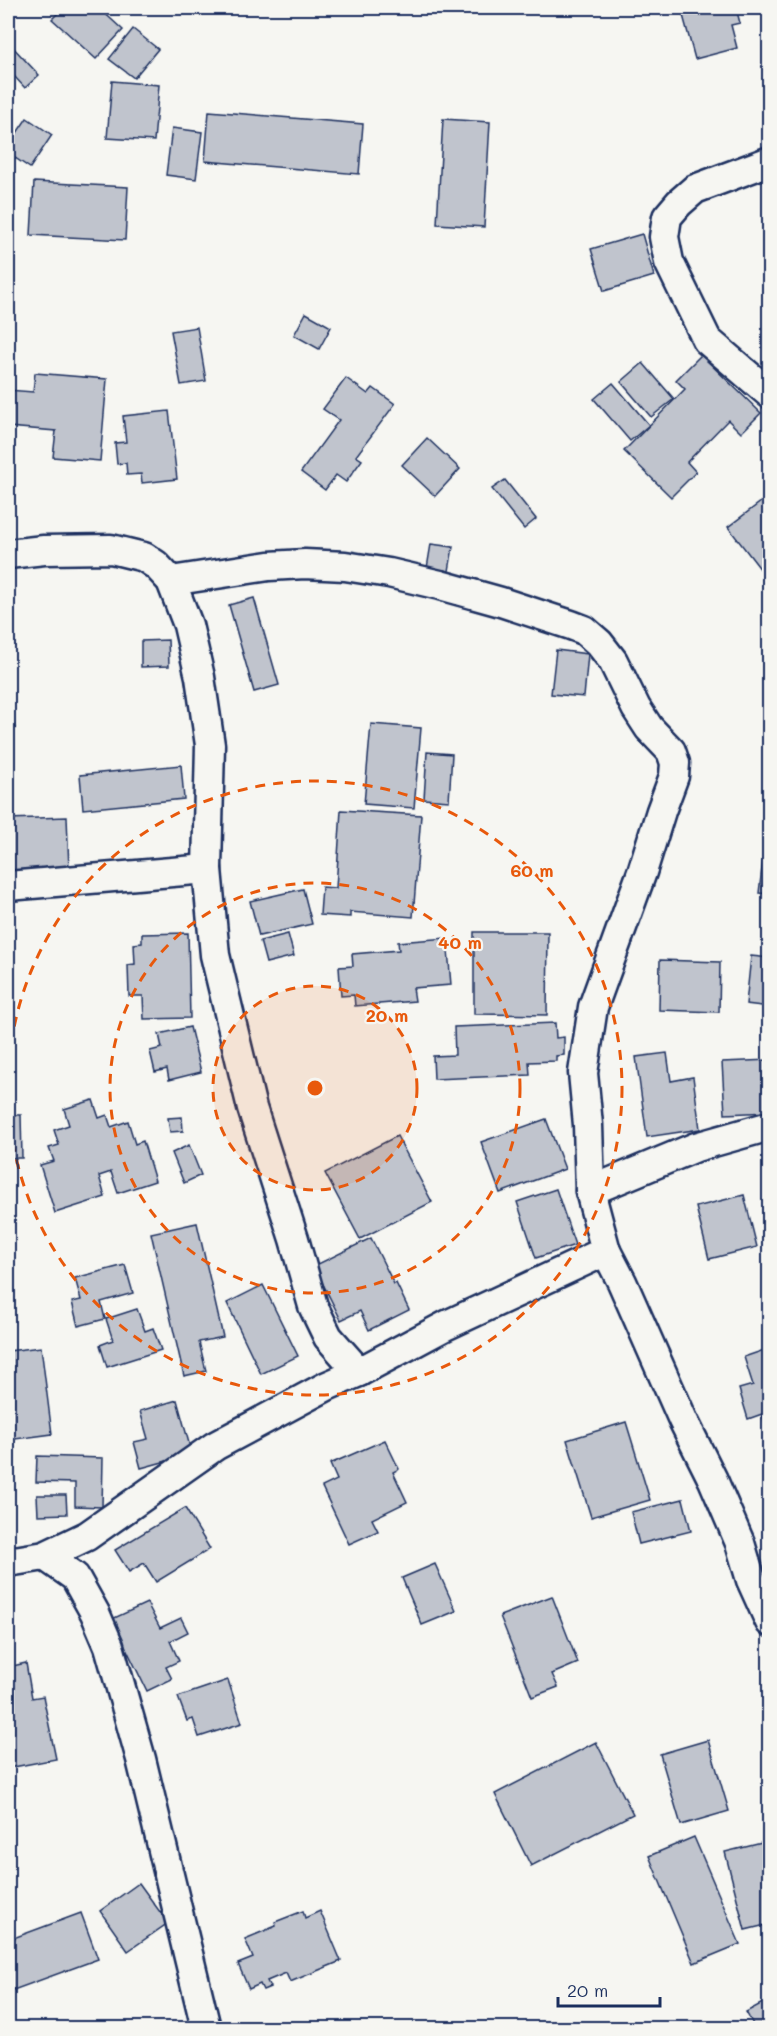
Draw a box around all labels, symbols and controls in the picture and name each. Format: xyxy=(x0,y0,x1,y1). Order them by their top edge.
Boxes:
text: 60 m xyxy=(510,858,554,882)
text: 40 m xyxy=(438,930,482,954)
text: 20 m xyxy=(366,1003,408,1027)
centre of rings xyxy=(305,1078,325,1098)
scale bar xyxy=(558,1970,660,2008)
text: 20 m xyxy=(567,1978,608,2002)

